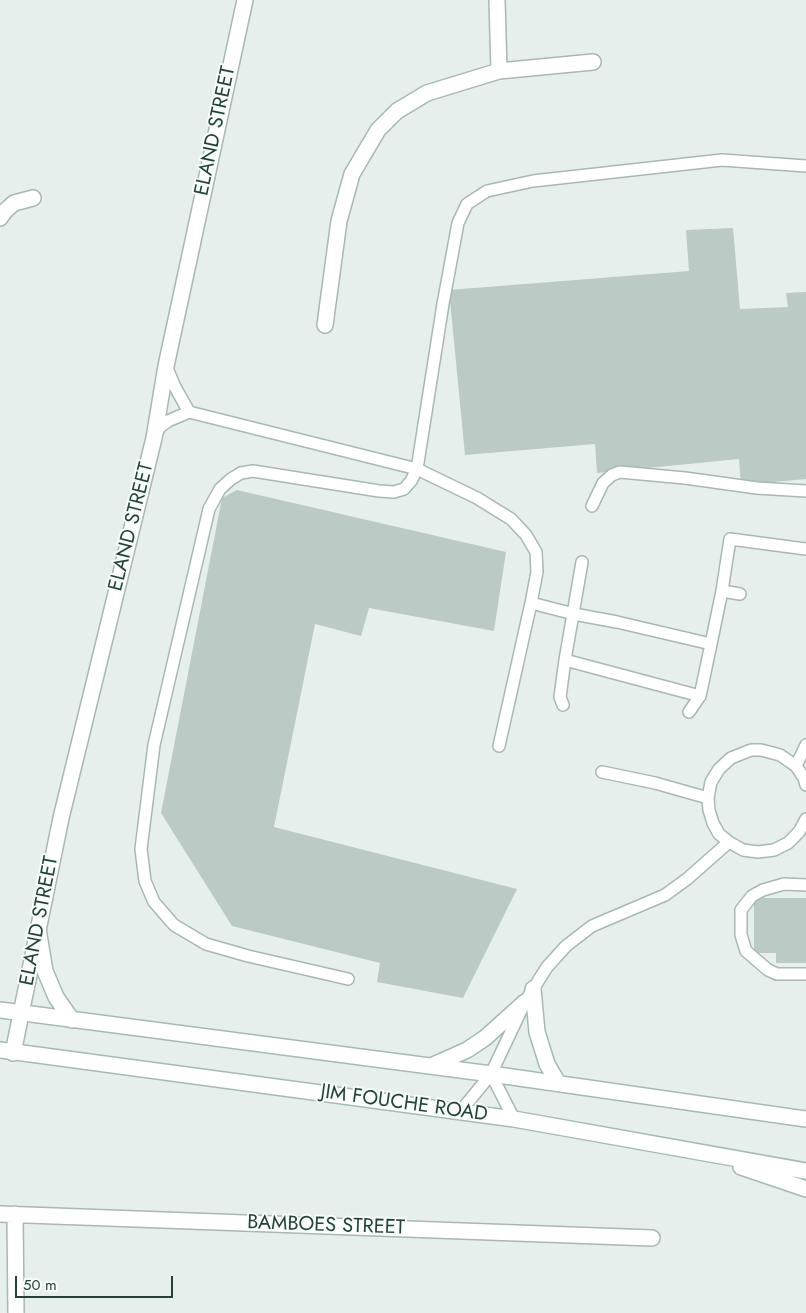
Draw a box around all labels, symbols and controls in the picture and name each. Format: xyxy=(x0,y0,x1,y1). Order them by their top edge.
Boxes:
street label: ELAND STREET xyxy=(191,64,241,198)
street label: ELAND STREET xyxy=(104,460,160,594)
street label: ELAND STREET xyxy=(16,854,64,988)
street label: JIM FOUCHE ROAD xyxy=(319,1080,489,1128)
street label: BAMBOES STREET xyxy=(247,1211,405,1241)
scale bar xyxy=(18,1266,175,1298)
text: 50 m xyxy=(23,1274,57,1296)

